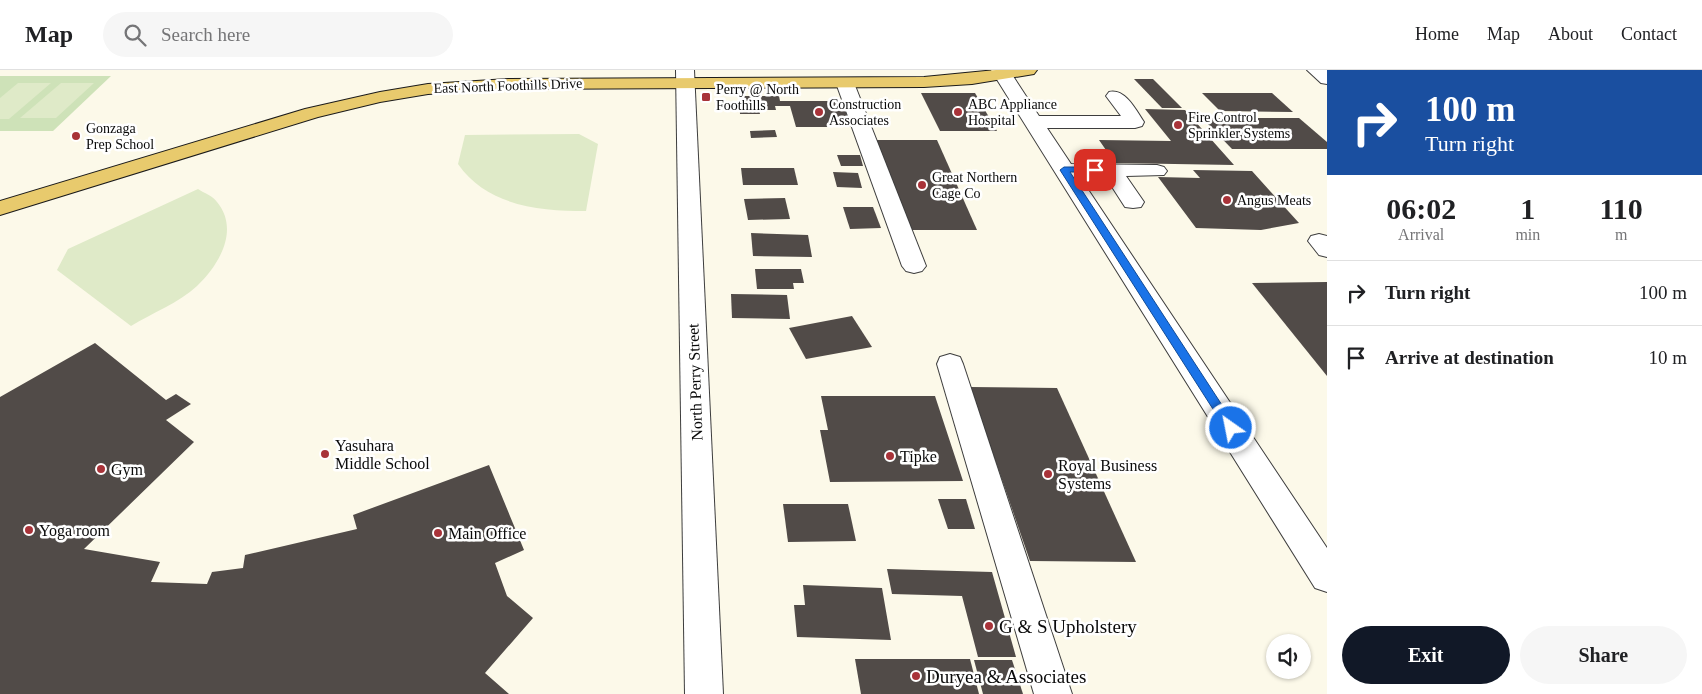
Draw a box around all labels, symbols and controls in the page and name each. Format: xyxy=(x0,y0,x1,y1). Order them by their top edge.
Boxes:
search box xyxy=(103,12,453,57)
text: Map xyxy=(25,21,73,47)
icon: search xyxy=(121,21,149,49)
text: Search here xyxy=(161,24,250,45)
text: Home xyxy=(1415,24,1459,44)
text: Map xyxy=(1487,24,1520,44)
text: About xyxy=(1548,24,1593,44)
text: Contact xyxy=(1621,24,1677,44)
street label: East North Foothills Drive xyxy=(433,76,583,96)
place label: Perry @ North Foothills xyxy=(716,82,799,113)
icon: right xyxy=(1342,90,1407,155)
text: 100 m xyxy=(1425,90,1515,129)
marker: Perry @ North Foothills xyxy=(700,91,712,103)
place label: Construction Associates xyxy=(829,97,901,128)
place label: ABC Appliance Hospital xyxy=(968,97,1057,128)
marker: Construction Associates xyxy=(813,106,825,118)
marker: ABC Appliance Hospital xyxy=(952,106,964,118)
place label: Fire Control Sprinkler Systems xyxy=(1188,110,1290,141)
marker: Fire Control Sprinkler Systems xyxy=(1172,119,1184,131)
place label: Gonzaga Prep School xyxy=(86,121,154,152)
marker: Gonzaga Prep School xyxy=(70,130,82,142)
text: Turn right xyxy=(1425,131,1514,156)
pin xyxy=(1074,149,1116,191)
icon: arrive xyxy=(1081,156,1109,184)
place label: Great Northern Cage Co xyxy=(932,170,1017,201)
marker: Great Northern Cage Co xyxy=(916,179,928,191)
text: 06:02 xyxy=(1386,192,1456,225)
text: 1 xyxy=(1520,192,1535,225)
text: 110 xyxy=(1599,192,1643,225)
place label: Angus Meats xyxy=(1237,193,1311,208)
marker: Angus Meats xyxy=(1221,194,1233,206)
text: Arrival xyxy=(1398,226,1444,243)
text: min xyxy=(1515,226,1540,243)
text: m xyxy=(1615,226,1627,243)
icon: right xyxy=(1342,279,1370,307)
text: Turn right xyxy=(1385,282,1470,303)
text: 100 m xyxy=(1639,282,1687,303)
street label: North Perry Street xyxy=(684,323,707,441)
icon: arrive xyxy=(1342,344,1370,372)
text: Arrive at destination xyxy=(1385,347,1554,368)
text: 10 m xyxy=(1648,347,1687,368)
position arrow xyxy=(1204,401,1256,453)
place label: Yasuhara Middle School xyxy=(335,437,430,472)
marker: Yasuhara Middle School xyxy=(319,448,331,460)
place label: Tipke xyxy=(900,448,937,466)
marker: Tipke xyxy=(884,450,896,462)
place label: Royal Business Systems xyxy=(1058,457,1157,493)
place label: Gym xyxy=(111,461,144,479)
marker: Gym xyxy=(95,463,107,475)
marker: Royal Business Systems xyxy=(1042,468,1054,480)
place label: Yoga room xyxy=(39,522,110,540)
marker: Yoga room xyxy=(23,524,35,536)
place label: Main Office xyxy=(448,525,526,542)
marker: Main Office xyxy=(432,527,444,539)
place label: G & S Upholstery xyxy=(999,616,1137,637)
marker: G & S Upholstery xyxy=(983,620,995,632)
button: Exit xyxy=(1342,626,1510,684)
button: Share xyxy=(1520,626,1687,684)
map controls xyxy=(1266,634,1311,679)
button: sound xyxy=(1266,634,1311,679)
place label: Duryea & Associates xyxy=(926,666,1086,687)
marker: Duryea & Associates xyxy=(910,670,922,682)

